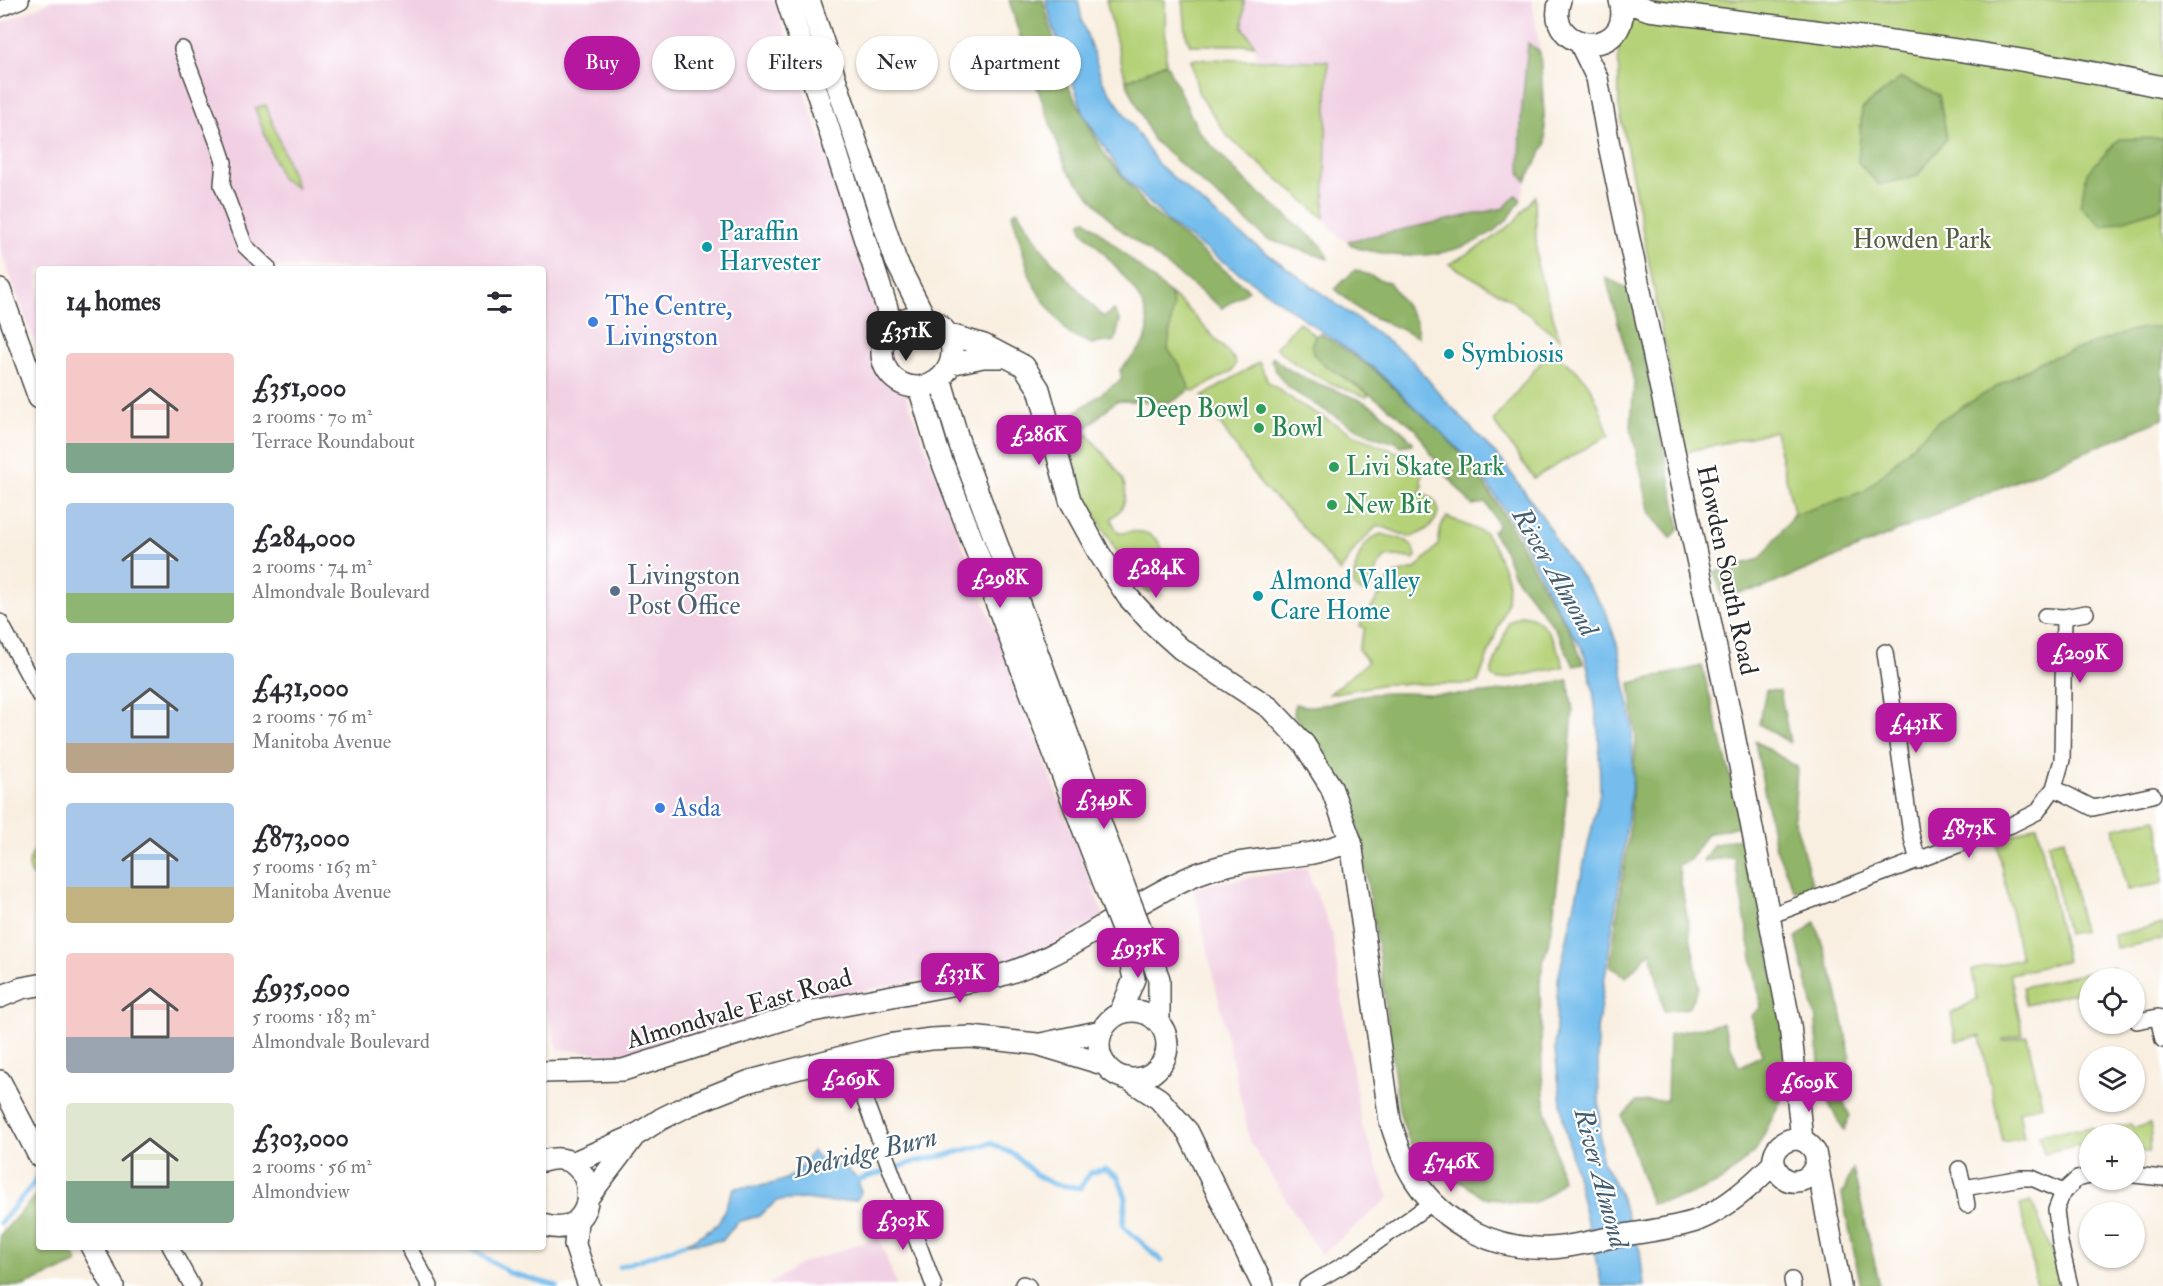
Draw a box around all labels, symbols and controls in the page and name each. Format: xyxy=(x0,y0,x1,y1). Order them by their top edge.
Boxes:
chip: Buy xyxy=(564,36,640,90)
chip: Rent xyxy=(652,36,735,90)
chip: Filters xyxy=(747,36,844,90)
chip: New xyxy=(856,36,938,90)
chip: Apartment xyxy=(950,36,1081,90)
place label: Paraffin Harvester xyxy=(719,216,821,278)
park label: Howden Park xyxy=(1853,224,1992,256)
marker: Paraffin Harvester xyxy=(700,240,714,254)
text: 14 homes xyxy=(66,286,161,318)
icon: filters xyxy=(483,286,516,319)
place label: The Centre, Livingston xyxy=(605,291,733,353)
pin: £351K xyxy=(864,311,948,362)
marker: The Centre, Livingston xyxy=(586,315,600,329)
text: £351K xyxy=(880,318,932,343)
place label: Symbiosis xyxy=(1461,338,1564,370)
marker: Symbiosis xyxy=(1442,347,1456,361)
text: £351,000 xyxy=(252,372,346,404)
icon: home xyxy=(114,377,186,449)
place label: Deep Bowl xyxy=(1136,393,1249,426)
marker: Deep Bowl xyxy=(1254,402,1268,416)
text: 2 rooms · 70 m² xyxy=(252,404,372,429)
place label: Bowl xyxy=(1271,412,1323,444)
pin: £286K xyxy=(997,415,1081,466)
marker: Bowl xyxy=(1252,421,1266,435)
text: £286K xyxy=(1010,422,1068,447)
text: Terrace Roundabout xyxy=(252,429,415,454)
place label: Livi Skate Park xyxy=(1346,451,1505,483)
marker: Livi Skate Park xyxy=(1327,460,1341,474)
street label: Howden South Road xyxy=(1689,462,1765,678)
place label: New Bit xyxy=(1344,489,1431,521)
marker: New Bit xyxy=(1325,498,1339,512)
water label: River Almond xyxy=(1504,501,1606,644)
text: £284,000 xyxy=(252,522,356,554)
icon: home xyxy=(114,527,186,599)
pin: £284K xyxy=(1114,548,1198,599)
text: 2 rooms · 74 m² xyxy=(252,554,373,579)
text: £284K xyxy=(1127,555,1185,580)
pin: £298K xyxy=(958,558,1042,609)
place label: Livingston Post Office xyxy=(627,560,740,622)
text: £298K xyxy=(971,565,1029,590)
place label: Almond Valley Care Home xyxy=(1269,565,1420,627)
text: Almondvale Boulevard xyxy=(252,579,430,604)
marker: Livingston Post Office xyxy=(608,584,622,598)
marker: Almond Valley Care Home xyxy=(1251,589,1265,603)
pin: £209K xyxy=(2038,633,2122,684)
text: £209K xyxy=(2051,640,2109,665)
text: £431,000 xyxy=(252,672,349,704)
icon: home xyxy=(114,677,186,749)
pin: £431K xyxy=(1874,703,1958,754)
text: 2 rooms · 76 m² xyxy=(252,704,372,729)
text: £431K xyxy=(1889,710,1943,735)
text: Manitoba Avenue xyxy=(252,729,391,754)
pin: £349K xyxy=(1062,779,1146,830)
text: £349K xyxy=(1076,786,1132,811)
place label: Asda xyxy=(671,792,721,824)
marker: Asda xyxy=(653,801,667,815)
pin: £873K xyxy=(1927,808,2011,859)
text: £873K xyxy=(1942,815,1996,840)
text: £873,000 xyxy=(252,822,350,854)
icon: home xyxy=(114,827,186,899)
text: 5 rooms · 163 m² xyxy=(252,854,377,879)
text: Manitoba Avenue xyxy=(252,879,391,904)
pin: £935K xyxy=(1096,928,1180,979)
text: £935K xyxy=(1111,935,1165,960)
pin: £331K xyxy=(918,953,1002,1004)
text: £331K xyxy=(935,960,985,985)
street label: Almondvale East Road xyxy=(622,961,856,1057)
map controls xyxy=(2079,968,2145,1268)
button: locate xyxy=(2079,968,2145,1034)
text: £935,000 xyxy=(252,972,350,1004)
icon: home xyxy=(114,977,186,1049)
text: 5 rooms · 183 m² xyxy=(252,1004,376,1029)
text: Almondvale Boulevard xyxy=(252,1029,430,1054)
button: layers xyxy=(2079,1046,2145,1112)
pin: £269K xyxy=(809,1059,893,1110)
pin: £609K xyxy=(1767,1062,1851,1113)
text: £269K xyxy=(822,1066,880,1091)
text: £609K xyxy=(1780,1069,1838,1094)
water label: River Almond xyxy=(1566,1104,1636,1253)
water label: Dedridge Burn xyxy=(789,1120,940,1186)
text: £303,000 xyxy=(252,1122,349,1154)
button: + xyxy=(2079,1124,2145,1190)
icon: home xyxy=(114,1127,186,1199)
pin: £746K xyxy=(1409,1142,1493,1193)
text: £746K xyxy=(1423,1149,1479,1174)
text: 2 rooms · 56 m² xyxy=(252,1154,372,1179)
text: Almondview xyxy=(252,1179,350,1204)
pin: £303K xyxy=(861,1200,945,1251)
button: − xyxy=(2079,1202,2145,1268)
text: £303K xyxy=(876,1207,930,1232)

